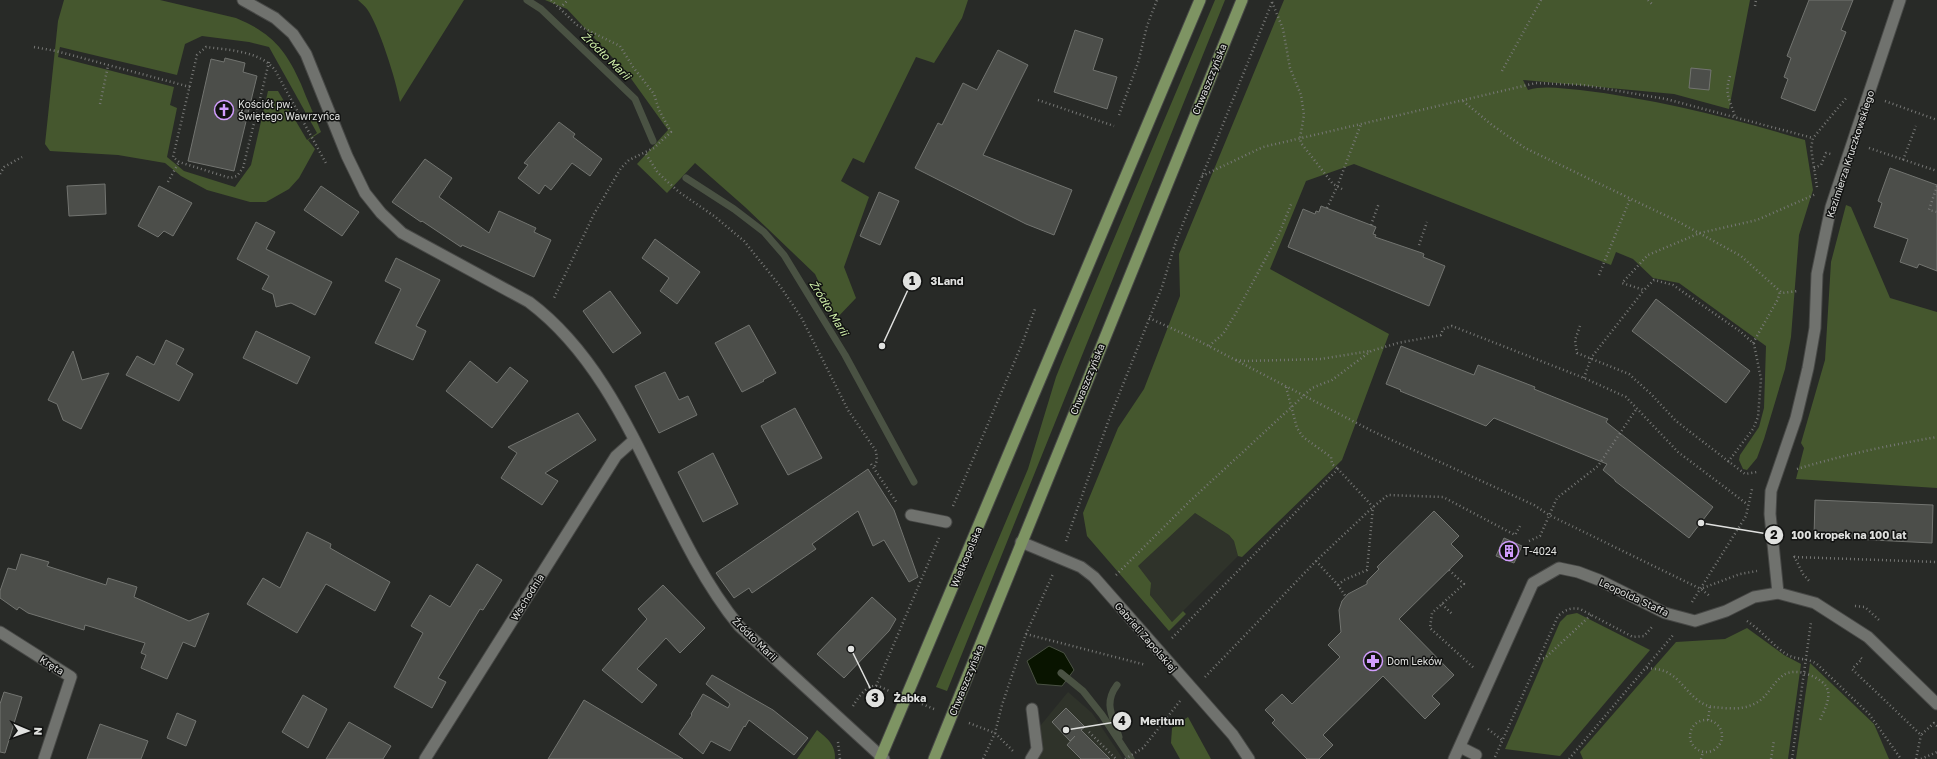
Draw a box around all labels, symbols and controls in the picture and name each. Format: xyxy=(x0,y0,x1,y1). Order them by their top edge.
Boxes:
water label: Źródło Marii xyxy=(579,29,635,84)
street label: Chwaszczyńska xyxy=(1189,42,1229,116)
street label: Kazimierza Kruczkowskiego xyxy=(1824,89,1876,219)
place label: Kościół pw. Świętego Wawrzyńca xyxy=(238,98,340,122)
church icon: Kościół pw. Świętego Wawrzyńca xyxy=(213,99,235,121)
callout: 3Land xyxy=(902,269,971,292)
text: 1 xyxy=(909,273,915,288)
text: 3Land xyxy=(931,274,964,287)
water label: Źródło Marii xyxy=(807,278,853,340)
street label: Chwaszczyńska xyxy=(1067,342,1107,416)
callout: 100 kropek na 100 lat xyxy=(1764,524,1915,547)
street label: Wielkopolska xyxy=(948,525,984,589)
text: 2 xyxy=(1770,527,1778,542)
text: 100 kropek na 100 lat xyxy=(1791,528,1907,541)
building icon: T-4024 xyxy=(1498,540,1520,562)
place label: T-4024 xyxy=(1523,545,1557,557)
street label: Wschodnia xyxy=(508,571,546,623)
street label: Leopolda Staffa xyxy=(1597,576,1671,618)
street label: Gabrieli Zapolskiej xyxy=(1112,600,1180,674)
street label: Źródło Marii xyxy=(730,615,780,663)
street label: Chwaszczyńska xyxy=(946,643,986,717)
pharmacy icon: Dom Leków xyxy=(1362,650,1384,672)
street label: Kręta xyxy=(38,653,66,677)
place label: Dom Leków xyxy=(1387,655,1442,667)
callout: Żabka xyxy=(865,686,934,709)
text: 3 xyxy=(871,690,879,705)
text: Żabka xyxy=(894,691,926,704)
callout: Meritum xyxy=(1112,709,1192,732)
north arrow xyxy=(8,711,48,751)
text: 4 xyxy=(1118,713,1126,728)
text: Meritum xyxy=(1140,714,1184,727)
text: N xyxy=(32,727,45,736)

